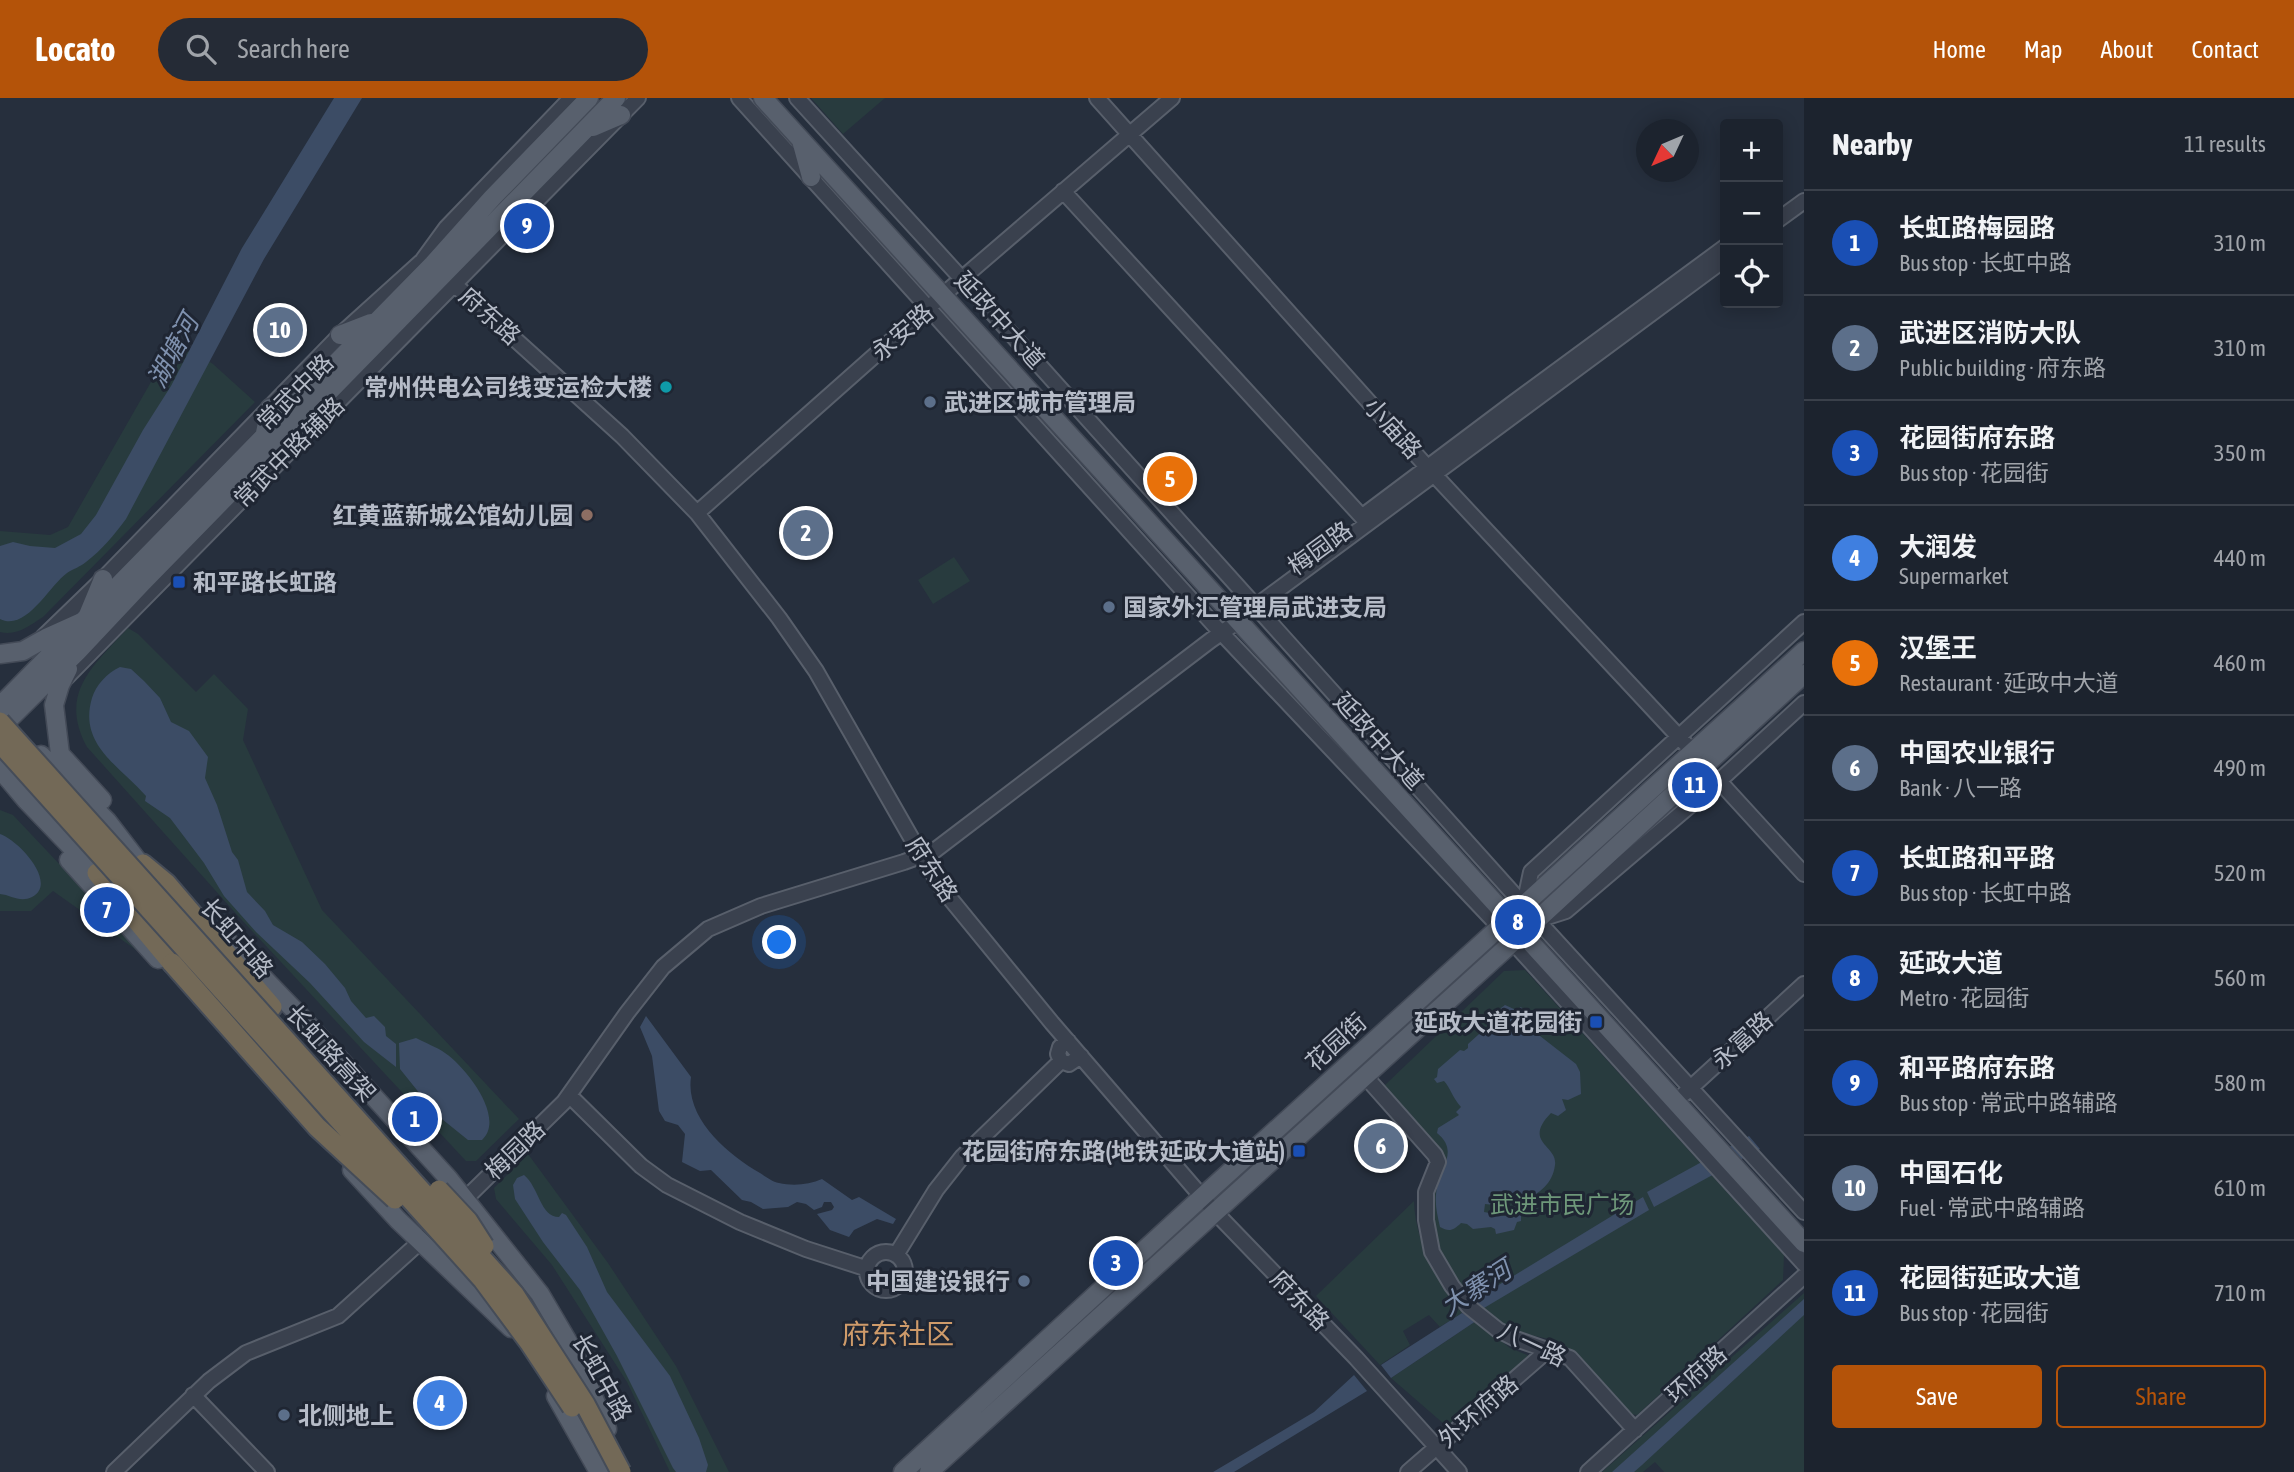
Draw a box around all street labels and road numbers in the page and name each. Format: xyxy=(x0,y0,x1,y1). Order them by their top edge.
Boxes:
street label: 延政中大道 xyxy=(950,266,1050,374)
street label: 府东路 xyxy=(454,282,526,350)
street label: 永安路 xyxy=(866,298,938,366)
street label: 常武中路 xyxy=(252,349,338,435)
street label: 常武中路辅路 xyxy=(229,392,349,512)
street label: 小庙路 xyxy=(1359,392,1427,464)
street label: 梅园路 xyxy=(1283,516,1357,580)
street label: 延政中大道 xyxy=(1329,687,1429,795)
street label: 府东路 xyxy=(901,831,963,907)
street label: 长虹中路 xyxy=(195,893,279,983)
street label: 长虹路高架 xyxy=(281,999,381,1107)
street label: 永富路 xyxy=(1706,1006,1778,1074)
street label: 花园街 xyxy=(1300,1008,1372,1076)
street label: 梅园路 xyxy=(480,1115,550,1185)
street label: 府东路 xyxy=(1265,1265,1335,1335)
street label: 八一路 xyxy=(1494,1317,1570,1371)
street label: 长虹中路 xyxy=(567,1328,637,1426)
street label: 环府路 xyxy=(1660,1340,1732,1408)
street label: 外环府路 xyxy=(1433,1369,1523,1453)

